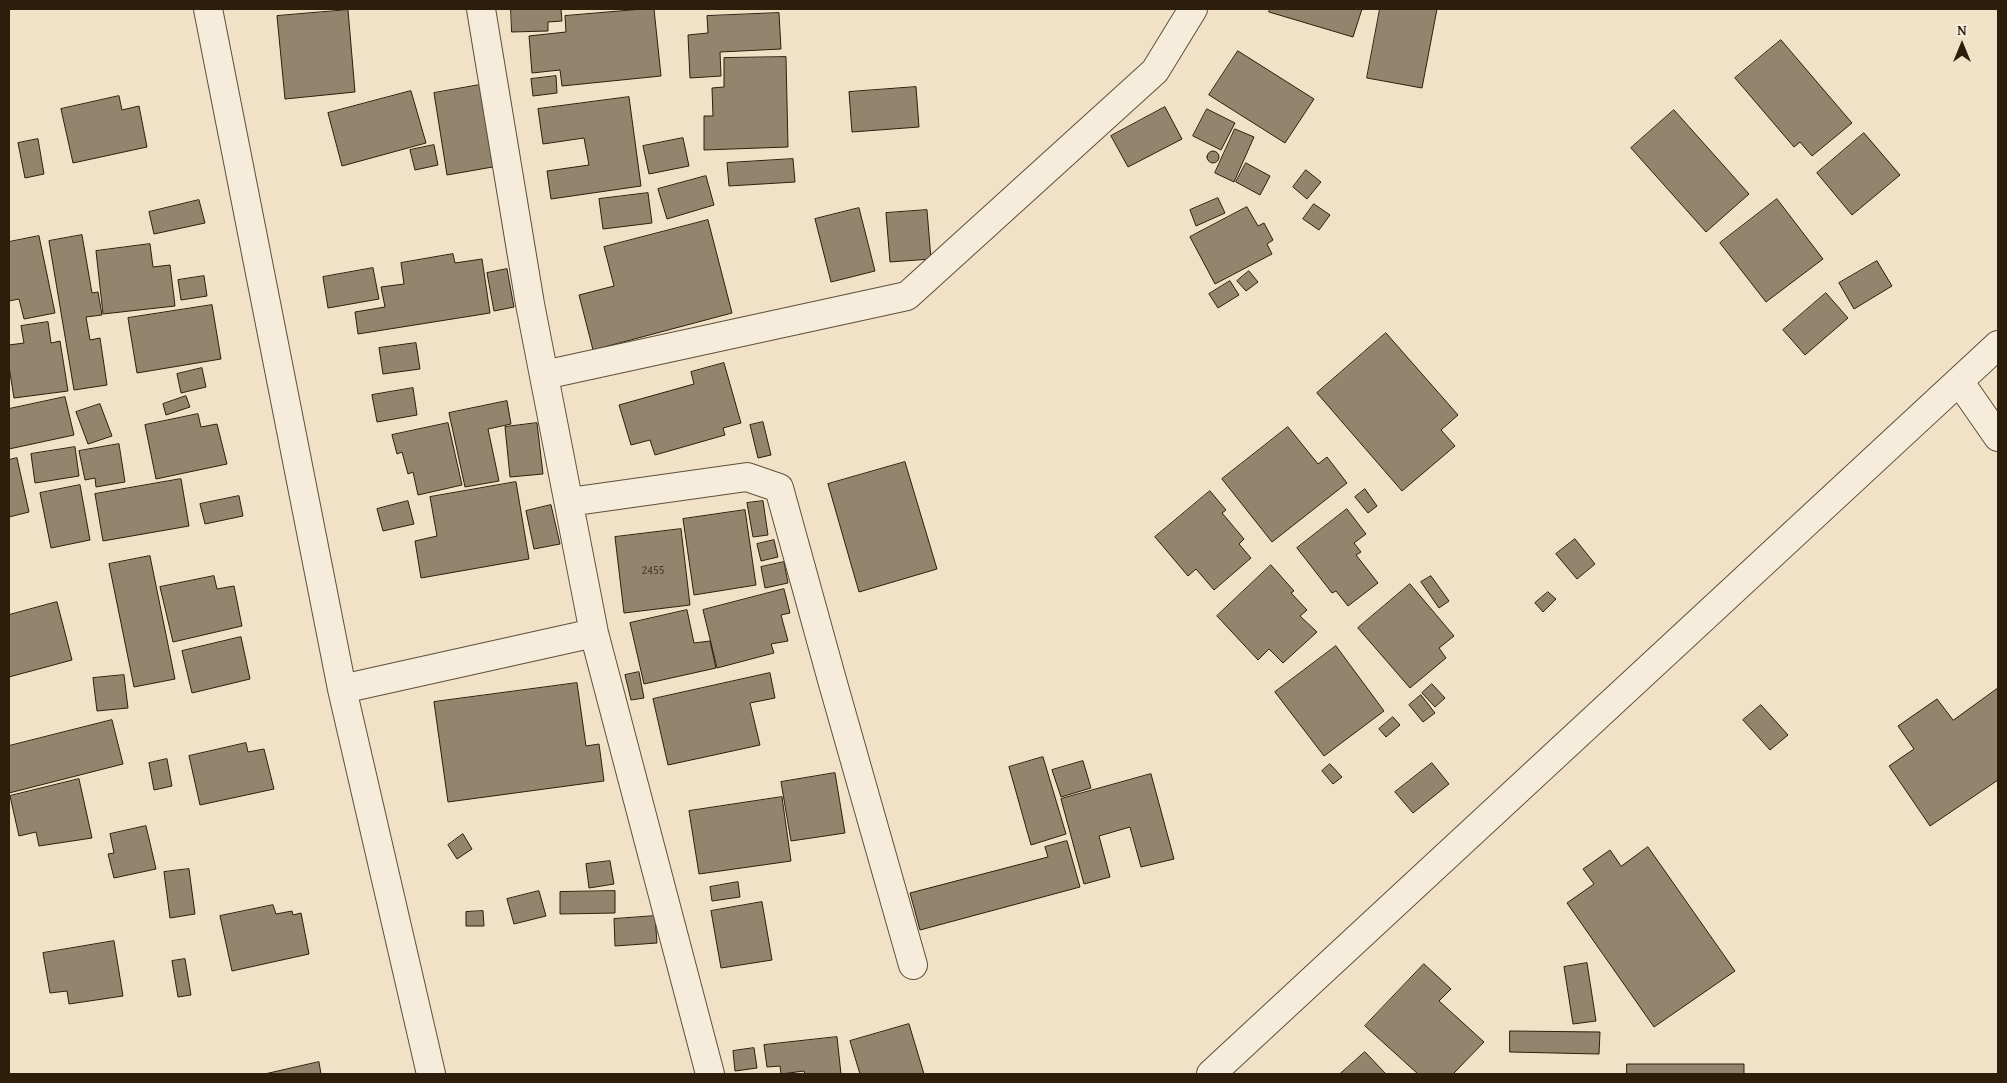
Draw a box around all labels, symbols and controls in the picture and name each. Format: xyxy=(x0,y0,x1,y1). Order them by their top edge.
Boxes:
north arrow xyxy=(1937,20,1987,70)
text: N xyxy=(1957,20,1967,40)
house number: 2455 xyxy=(641,564,665,578)

